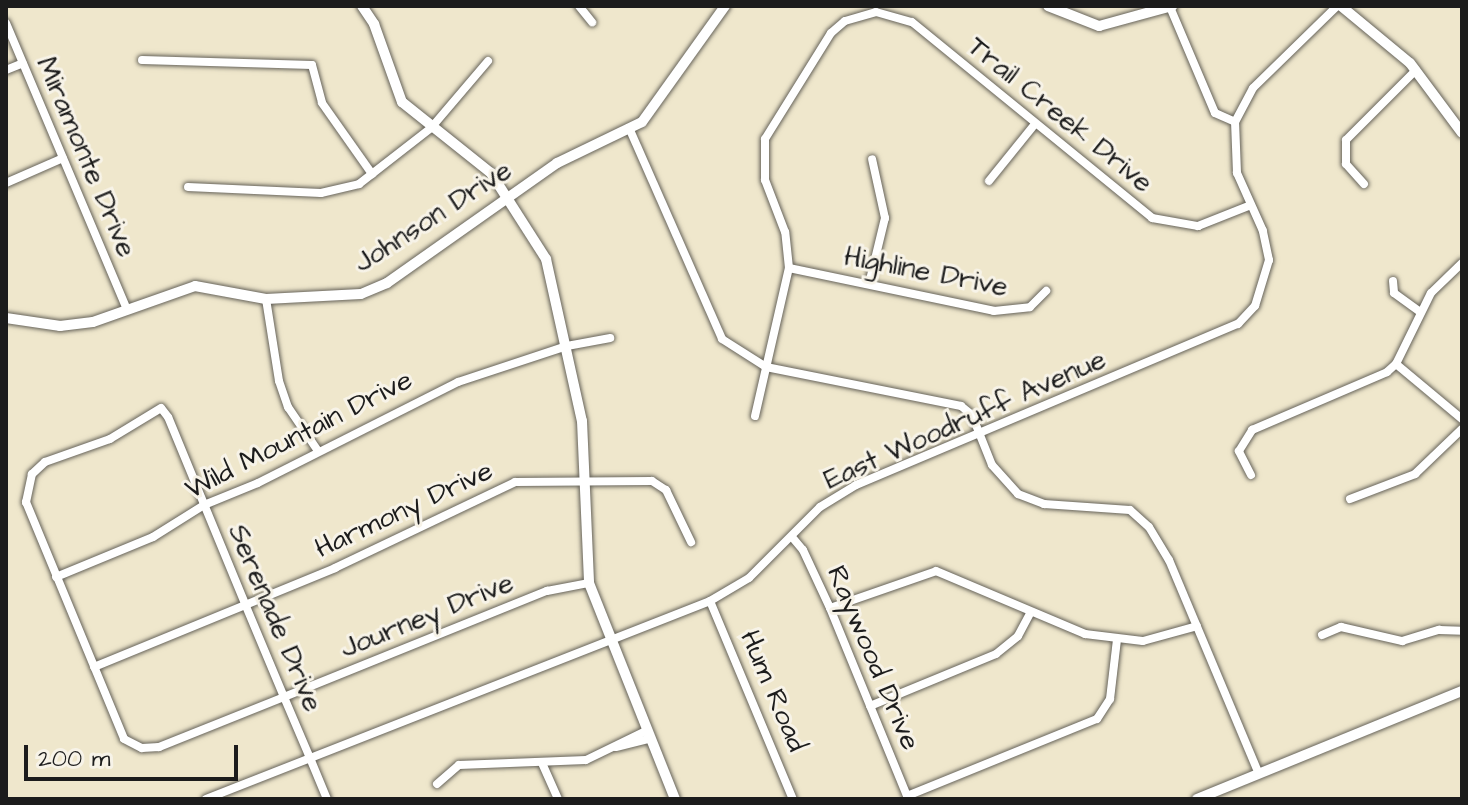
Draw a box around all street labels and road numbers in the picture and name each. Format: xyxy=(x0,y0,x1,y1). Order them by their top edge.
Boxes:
street label: Trail Creek Drive xyxy=(961,30,1159,200)
street label: Miramonte Drive xyxy=(29,52,143,262)
street label: Johnson Drive xyxy=(348,154,518,280)
street label: Highline Drive xyxy=(841,240,1011,304)
street label: East Woodruff Avenue xyxy=(819,343,1111,497)
street label: Wild Mountain Drive xyxy=(180,363,418,507)
street label: Harmony Drive xyxy=(310,454,498,566)
street label: Serenade Drive xyxy=(220,519,330,717)
street label: Raywood Drive xyxy=(819,561,927,755)
street label: Journey Drive xyxy=(336,566,518,666)
street label: Hum Road xyxy=(732,625,814,757)

